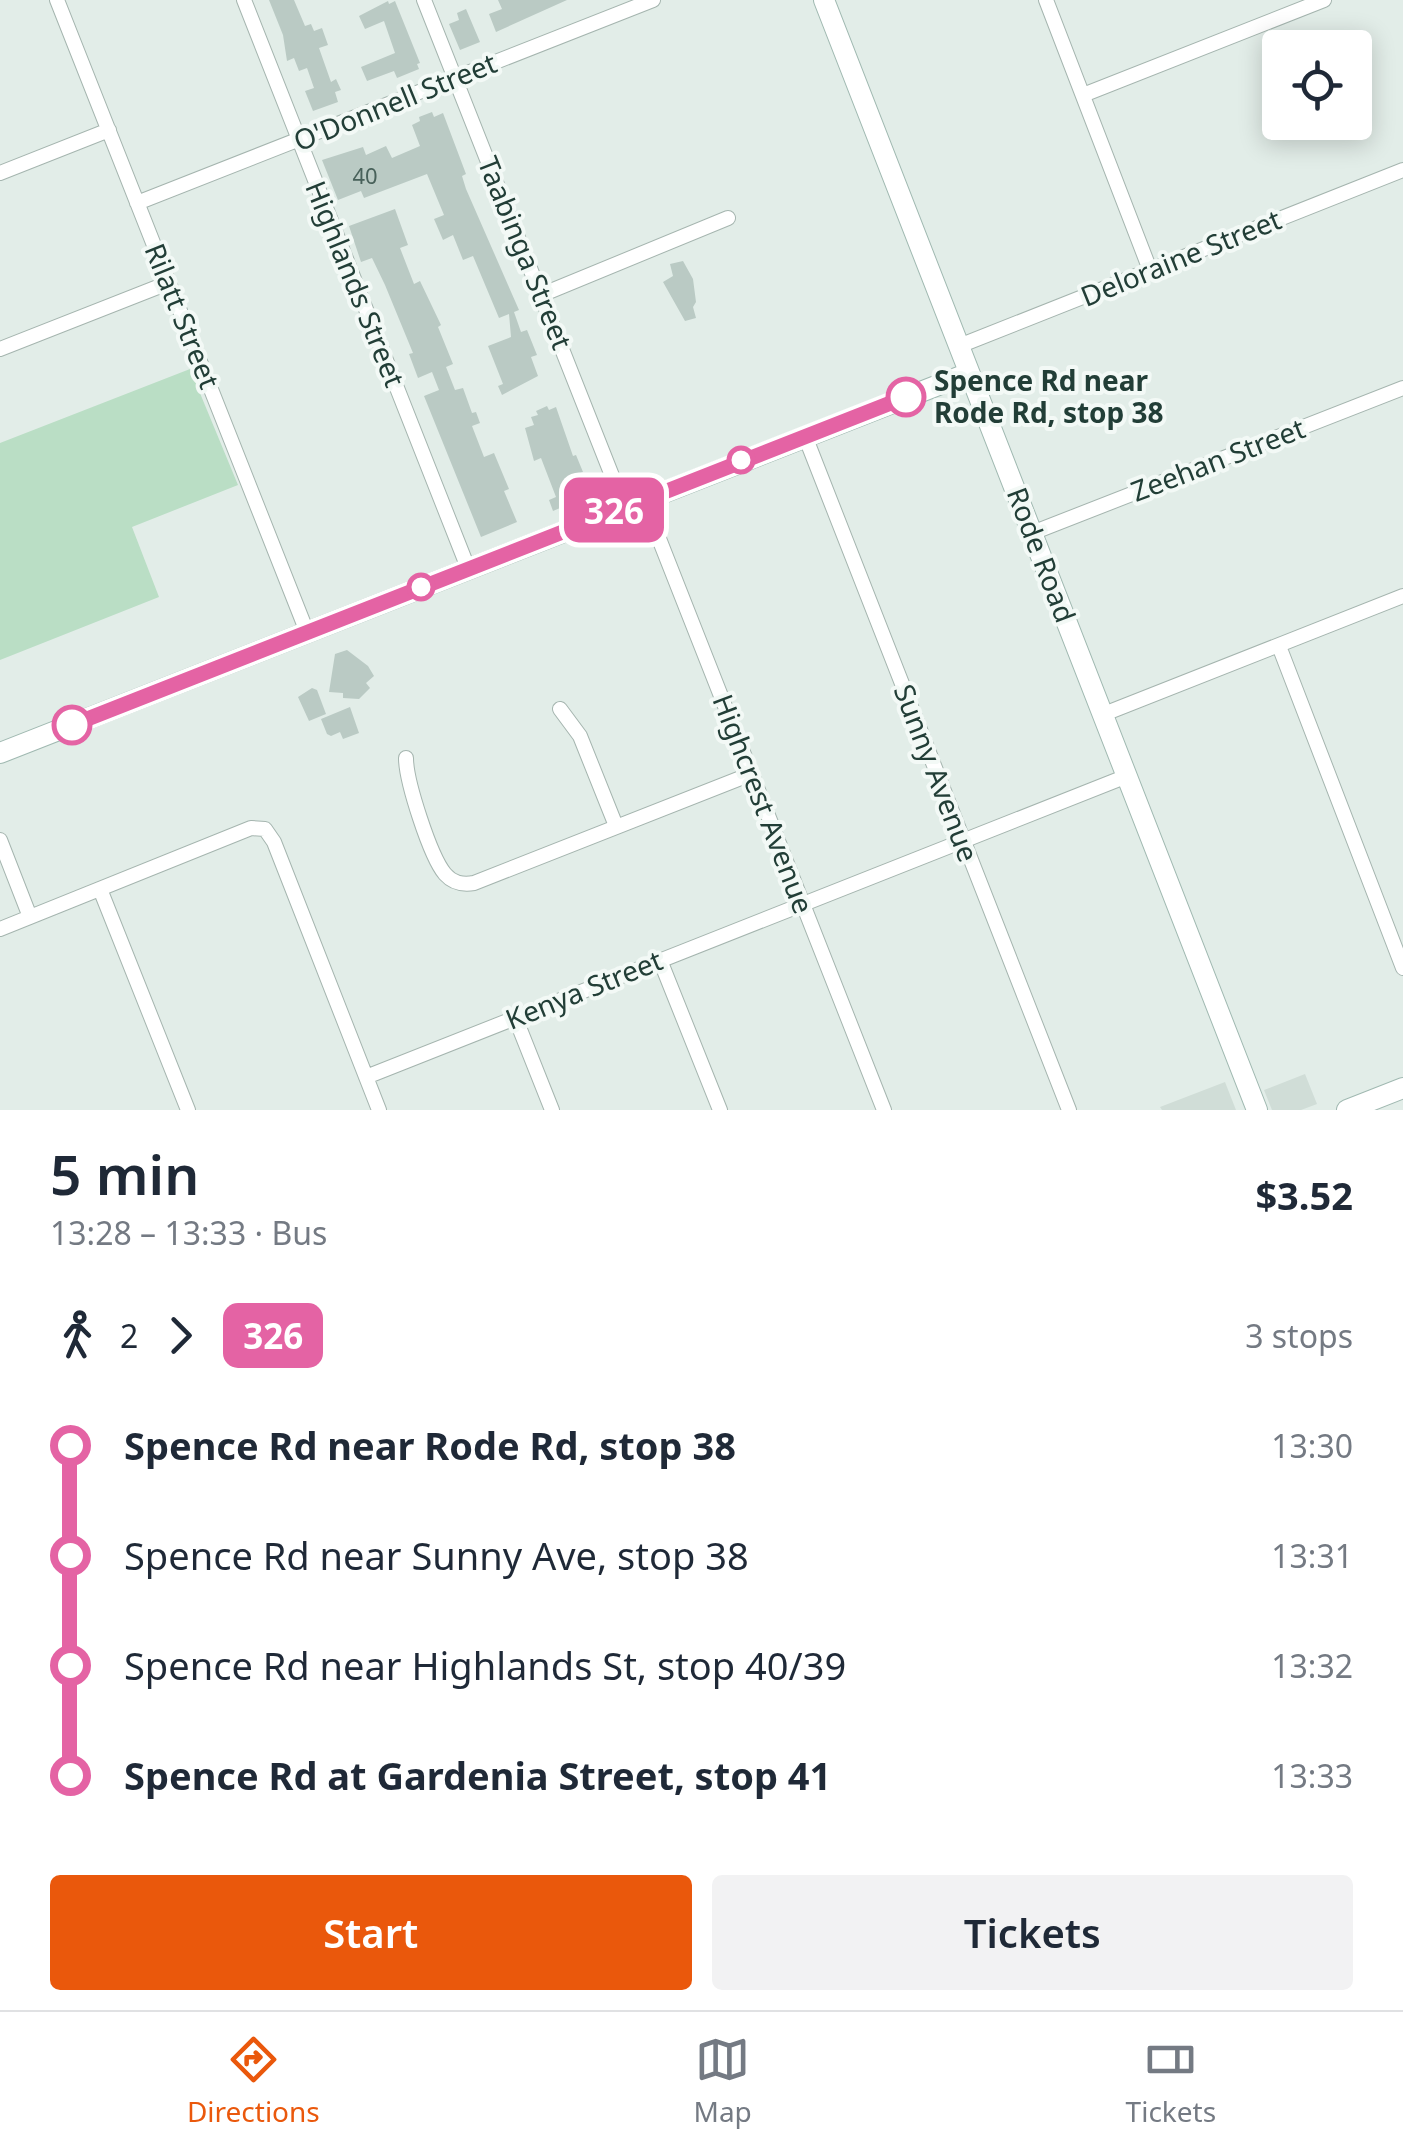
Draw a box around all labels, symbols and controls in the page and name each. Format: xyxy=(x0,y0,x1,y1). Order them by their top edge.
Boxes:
map controls xyxy=(1262,30,1372,140)
button: locate xyxy=(1262,30,1372,140)
street label: O'Donnell Street xyxy=(287,43,502,159)
street label: Taabinga Street xyxy=(470,151,582,355)
house number: 40 xyxy=(352,160,378,190)
street label: Highlands Street xyxy=(297,175,415,392)
street label: Deloraine Street xyxy=(1075,200,1286,315)
street label: Rilatt Street xyxy=(137,237,229,394)
place label: Spence Rd near Rode Rd, stop 38 xyxy=(934,361,1164,431)
marker: Spence Rd near Rode Rd, stop 38 xyxy=(887,378,925,416)
street label: Zeehan Street xyxy=(1125,408,1310,510)
unlabelled marker xyxy=(728,447,754,473)
line badge: 326 xyxy=(556,478,672,542)
street label: Rode Road xyxy=(999,482,1085,628)
text: 326 xyxy=(584,487,644,534)
unlabelled marker xyxy=(408,574,434,600)
street label: Sunny Avenue xyxy=(886,678,988,867)
street label: Highcrest Avenue xyxy=(705,689,823,919)
unlabelled marker xyxy=(53,706,91,744)
street label: Kenya Street xyxy=(500,940,668,1038)
text: 5 min xyxy=(50,1136,199,1211)
text: $3.52 xyxy=(1255,1169,1353,1221)
text: 13:28 – 13:33 · Bus xyxy=(50,1211,327,1254)
icon: walk xyxy=(50,1308,105,1363)
icon: forward xyxy=(153,1308,208,1363)
text: 326 xyxy=(243,1312,303,1359)
text: 2 xyxy=(120,1314,138,1357)
text: 3 stops xyxy=(1245,1314,1353,1357)
text: Spence Rd near Rode Rd, stop 38 xyxy=(124,1419,736,1471)
text: 13:30 xyxy=(1271,1424,1353,1467)
text: Spence Rd near Sunny Ave, stop 38 xyxy=(124,1529,749,1581)
text: 13:31 xyxy=(1271,1534,1353,1577)
text: Spence Rd near Highlands St, stop 40/39 xyxy=(124,1639,846,1691)
text: 13:32 xyxy=(1271,1644,1353,1687)
text: Spence Rd at Gardenia Street, stop 41 xyxy=(124,1749,831,1801)
text: 13:33 xyxy=(1271,1754,1353,1797)
button: Start xyxy=(50,1875,692,1990)
button: Tickets xyxy=(712,1875,1353,1990)
tab: Directions xyxy=(187,2032,320,2130)
tab: Map xyxy=(694,2032,752,2130)
tab: Tickets xyxy=(1126,2032,1216,2130)

